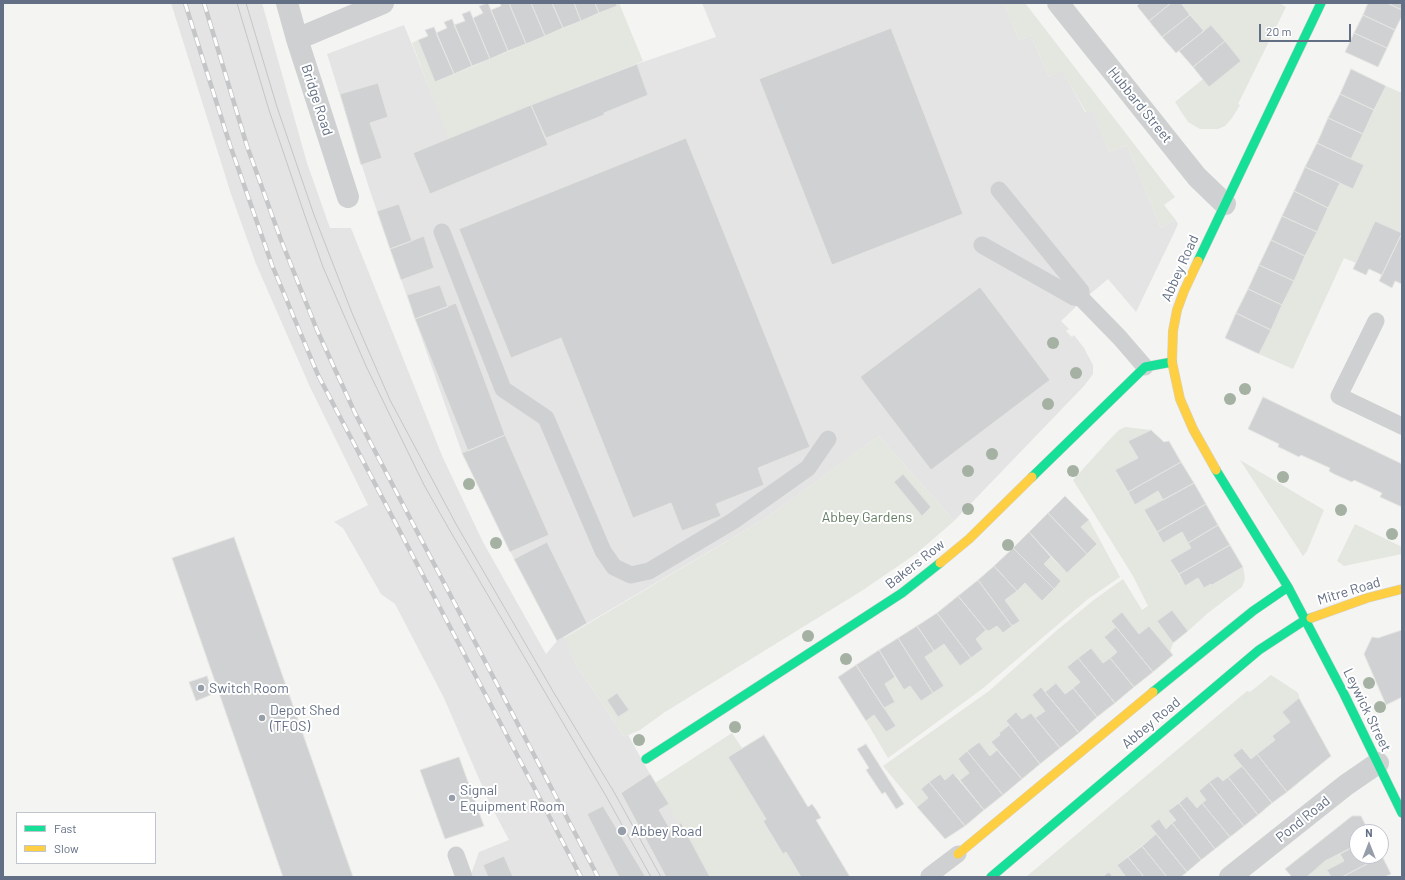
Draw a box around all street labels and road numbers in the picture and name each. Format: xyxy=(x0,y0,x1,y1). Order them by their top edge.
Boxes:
street label: Bridge Road xyxy=(298,62,336,138)
street label: Hubbard Street xyxy=(1104,64,1176,146)
street label: Abbey Road xyxy=(1158,232,1202,304)
street label: Bakers Row xyxy=(882,536,948,592)
street label: Mitre Road xyxy=(1316,573,1382,609)
street label: Leywick Street xyxy=(1340,666,1394,754)
street label: Abbey Road xyxy=(1118,694,1184,752)
street label: Pond Road xyxy=(1273,792,1333,846)

